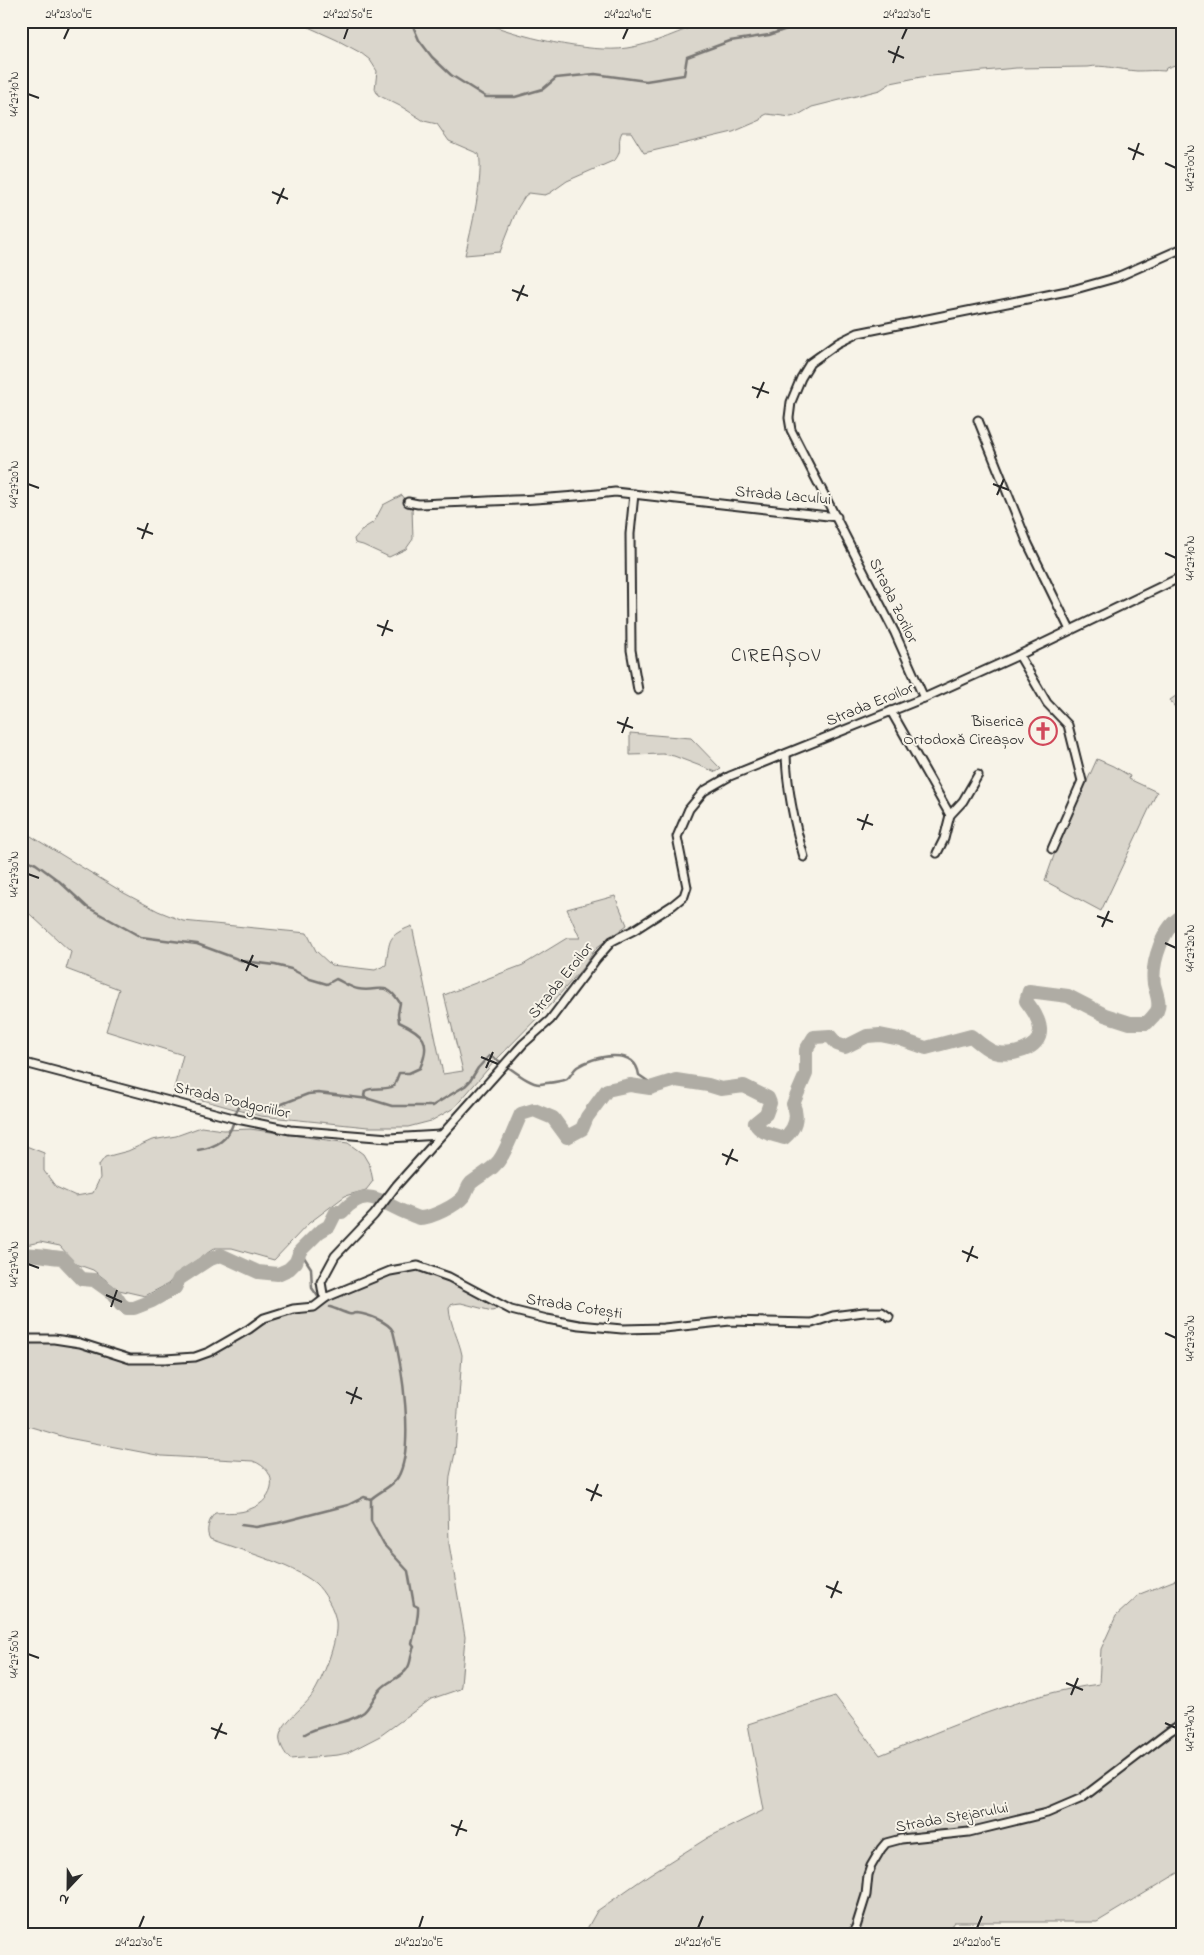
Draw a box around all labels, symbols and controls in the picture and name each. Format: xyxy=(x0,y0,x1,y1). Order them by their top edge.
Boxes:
text: 24°23'00"E xyxy=(46,6,92,24)
text: 24°22'50"E xyxy=(323,6,373,24)
text: 24°22'40"E xyxy=(604,6,652,24)
text: 24°22'30"E xyxy=(883,6,931,24)
text: 44°27'10"N xyxy=(6,71,24,117)
text: 44°27'00"N xyxy=(1182,145,1200,191)
text: 44°27'20"N xyxy=(6,460,24,508)
street label: Strada Lacului xyxy=(734,480,832,512)
text: 44°27'10"N xyxy=(1182,535,1200,581)
street label: Strada Zorilor xyxy=(862,554,924,648)
district label: CIREAȘOV xyxy=(731,643,821,670)
street label: Strada Eroilor xyxy=(823,676,918,733)
place label: Biserica Ortodoxă Cireașov xyxy=(903,710,1025,752)
church icon: Biserica Ortodoxă Cireașov xyxy=(1028,716,1058,746)
text: 44°27'30"N xyxy=(6,851,24,897)
text: 44°27'20"N xyxy=(1182,924,1200,972)
street label: Strada Eroilor xyxy=(522,937,600,1025)
street label: Strada Podgoriilor xyxy=(171,1076,293,1126)
text: 44°27'40"N xyxy=(6,1241,24,1287)
street label: Strada Cotești xyxy=(524,1288,624,1326)
text: 44°27'30"N xyxy=(1182,1315,1200,1361)
text: 44°27'50"N xyxy=(6,1630,24,1678)
text: 44°27'40"N xyxy=(1182,1705,1200,1751)
street label: Strada Stejarului xyxy=(894,1796,1010,1840)
north arrow xyxy=(42,1862,92,1912)
text: N xyxy=(55,1887,72,1910)
text: 24°22'30"E xyxy=(115,1934,163,1952)
text: 24°22'20"E xyxy=(395,1934,443,1952)
text: 24°22'10"E xyxy=(675,1934,721,1952)
text: 24°22'00"E xyxy=(953,1934,1001,1952)

